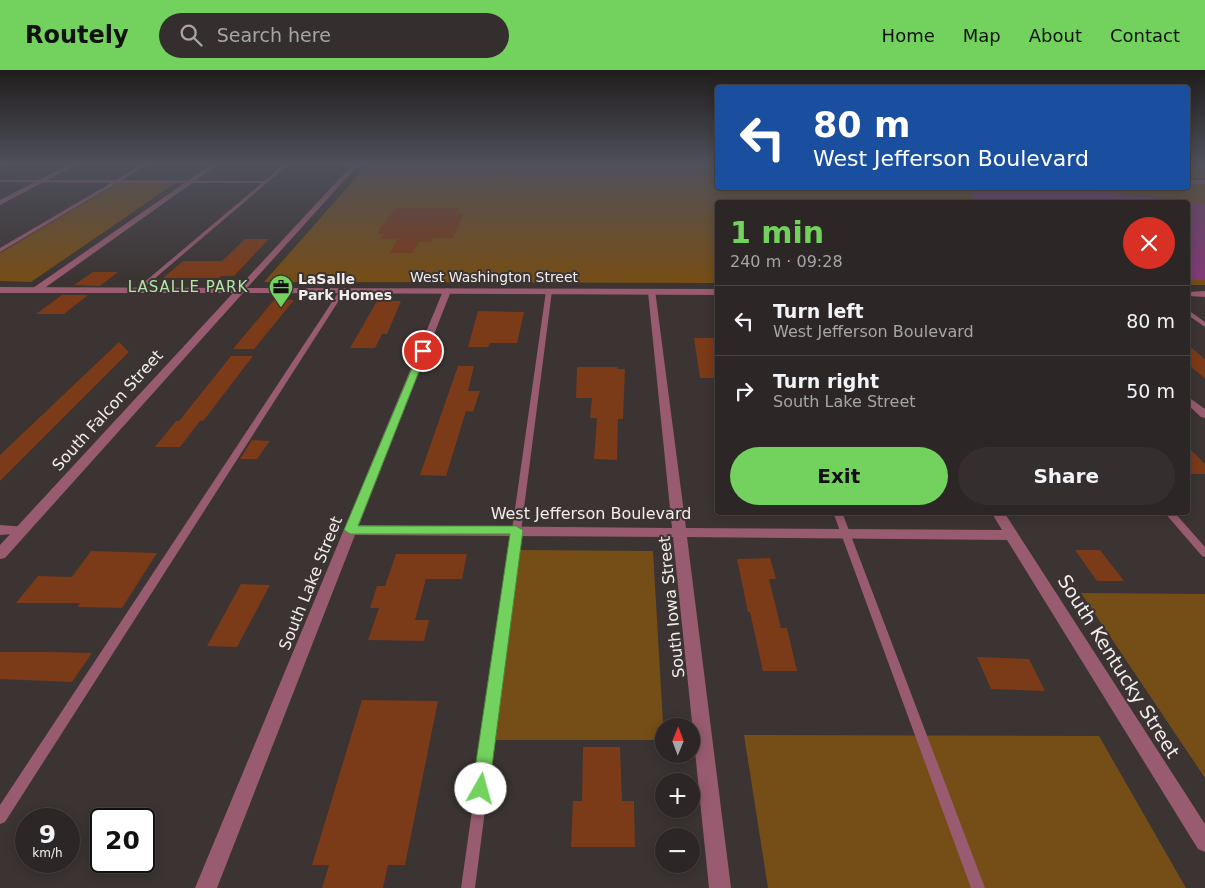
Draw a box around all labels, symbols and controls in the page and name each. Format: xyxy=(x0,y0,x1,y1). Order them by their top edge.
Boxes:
search box xyxy=(159,13,509,58)
text: Routely xyxy=(25,21,129,49)
icon: search xyxy=(177,21,205,49)
text: Search here xyxy=(217,24,331,46)
text: Home xyxy=(882,25,935,46)
text: Map xyxy=(963,25,1001,46)
text: About xyxy=(1029,25,1082,46)
text: Contact xyxy=(1110,25,1180,46)
icon: left xyxy=(730,105,795,170)
text: 80 m xyxy=(813,105,910,145)
text: West Jefferson Boulevard xyxy=(813,146,1089,171)
text: 1 min xyxy=(730,215,824,250)
button: close xyxy=(1123,217,1175,269)
text: 240 m · 09:28 xyxy=(730,252,843,271)
street label: West Washington Street xyxy=(410,269,579,285)
place label: LaSalle Park Homes xyxy=(298,271,392,303)
office icon: LaSalle Park Homes xyxy=(268,274,294,308)
district label: LASALLE PARK xyxy=(128,278,248,296)
text: Turn left xyxy=(773,300,864,322)
icon: left xyxy=(730,307,758,335)
text: 80 m xyxy=(1126,310,1175,332)
text: West Jefferson Boulevard xyxy=(773,322,974,341)
pin xyxy=(402,330,444,372)
icon: arrive xyxy=(409,337,437,365)
street label: South Falcon Street xyxy=(48,346,167,475)
text: Turn right xyxy=(773,370,879,392)
icon: right xyxy=(730,377,758,405)
text: 50 m xyxy=(1126,380,1175,402)
text: South Lake Street xyxy=(773,392,916,411)
button: Exit xyxy=(730,447,948,505)
button: Share xyxy=(958,447,1175,505)
street label: West Jefferson Boulevard xyxy=(491,504,691,523)
street label: South Lake Street xyxy=(275,514,346,653)
street label: South Iowa Street xyxy=(655,535,688,679)
street label: South Kentucky Street xyxy=(1054,570,1184,762)
north arrow xyxy=(655,718,700,762)
map controls xyxy=(655,718,700,873)
position arrow xyxy=(454,762,506,814)
button: + xyxy=(655,773,700,818)
speed limit sign: 20 xyxy=(90,808,155,873)
text: 9 xyxy=(39,820,56,849)
button: − xyxy=(655,828,700,873)
text: km/h xyxy=(32,846,63,860)

